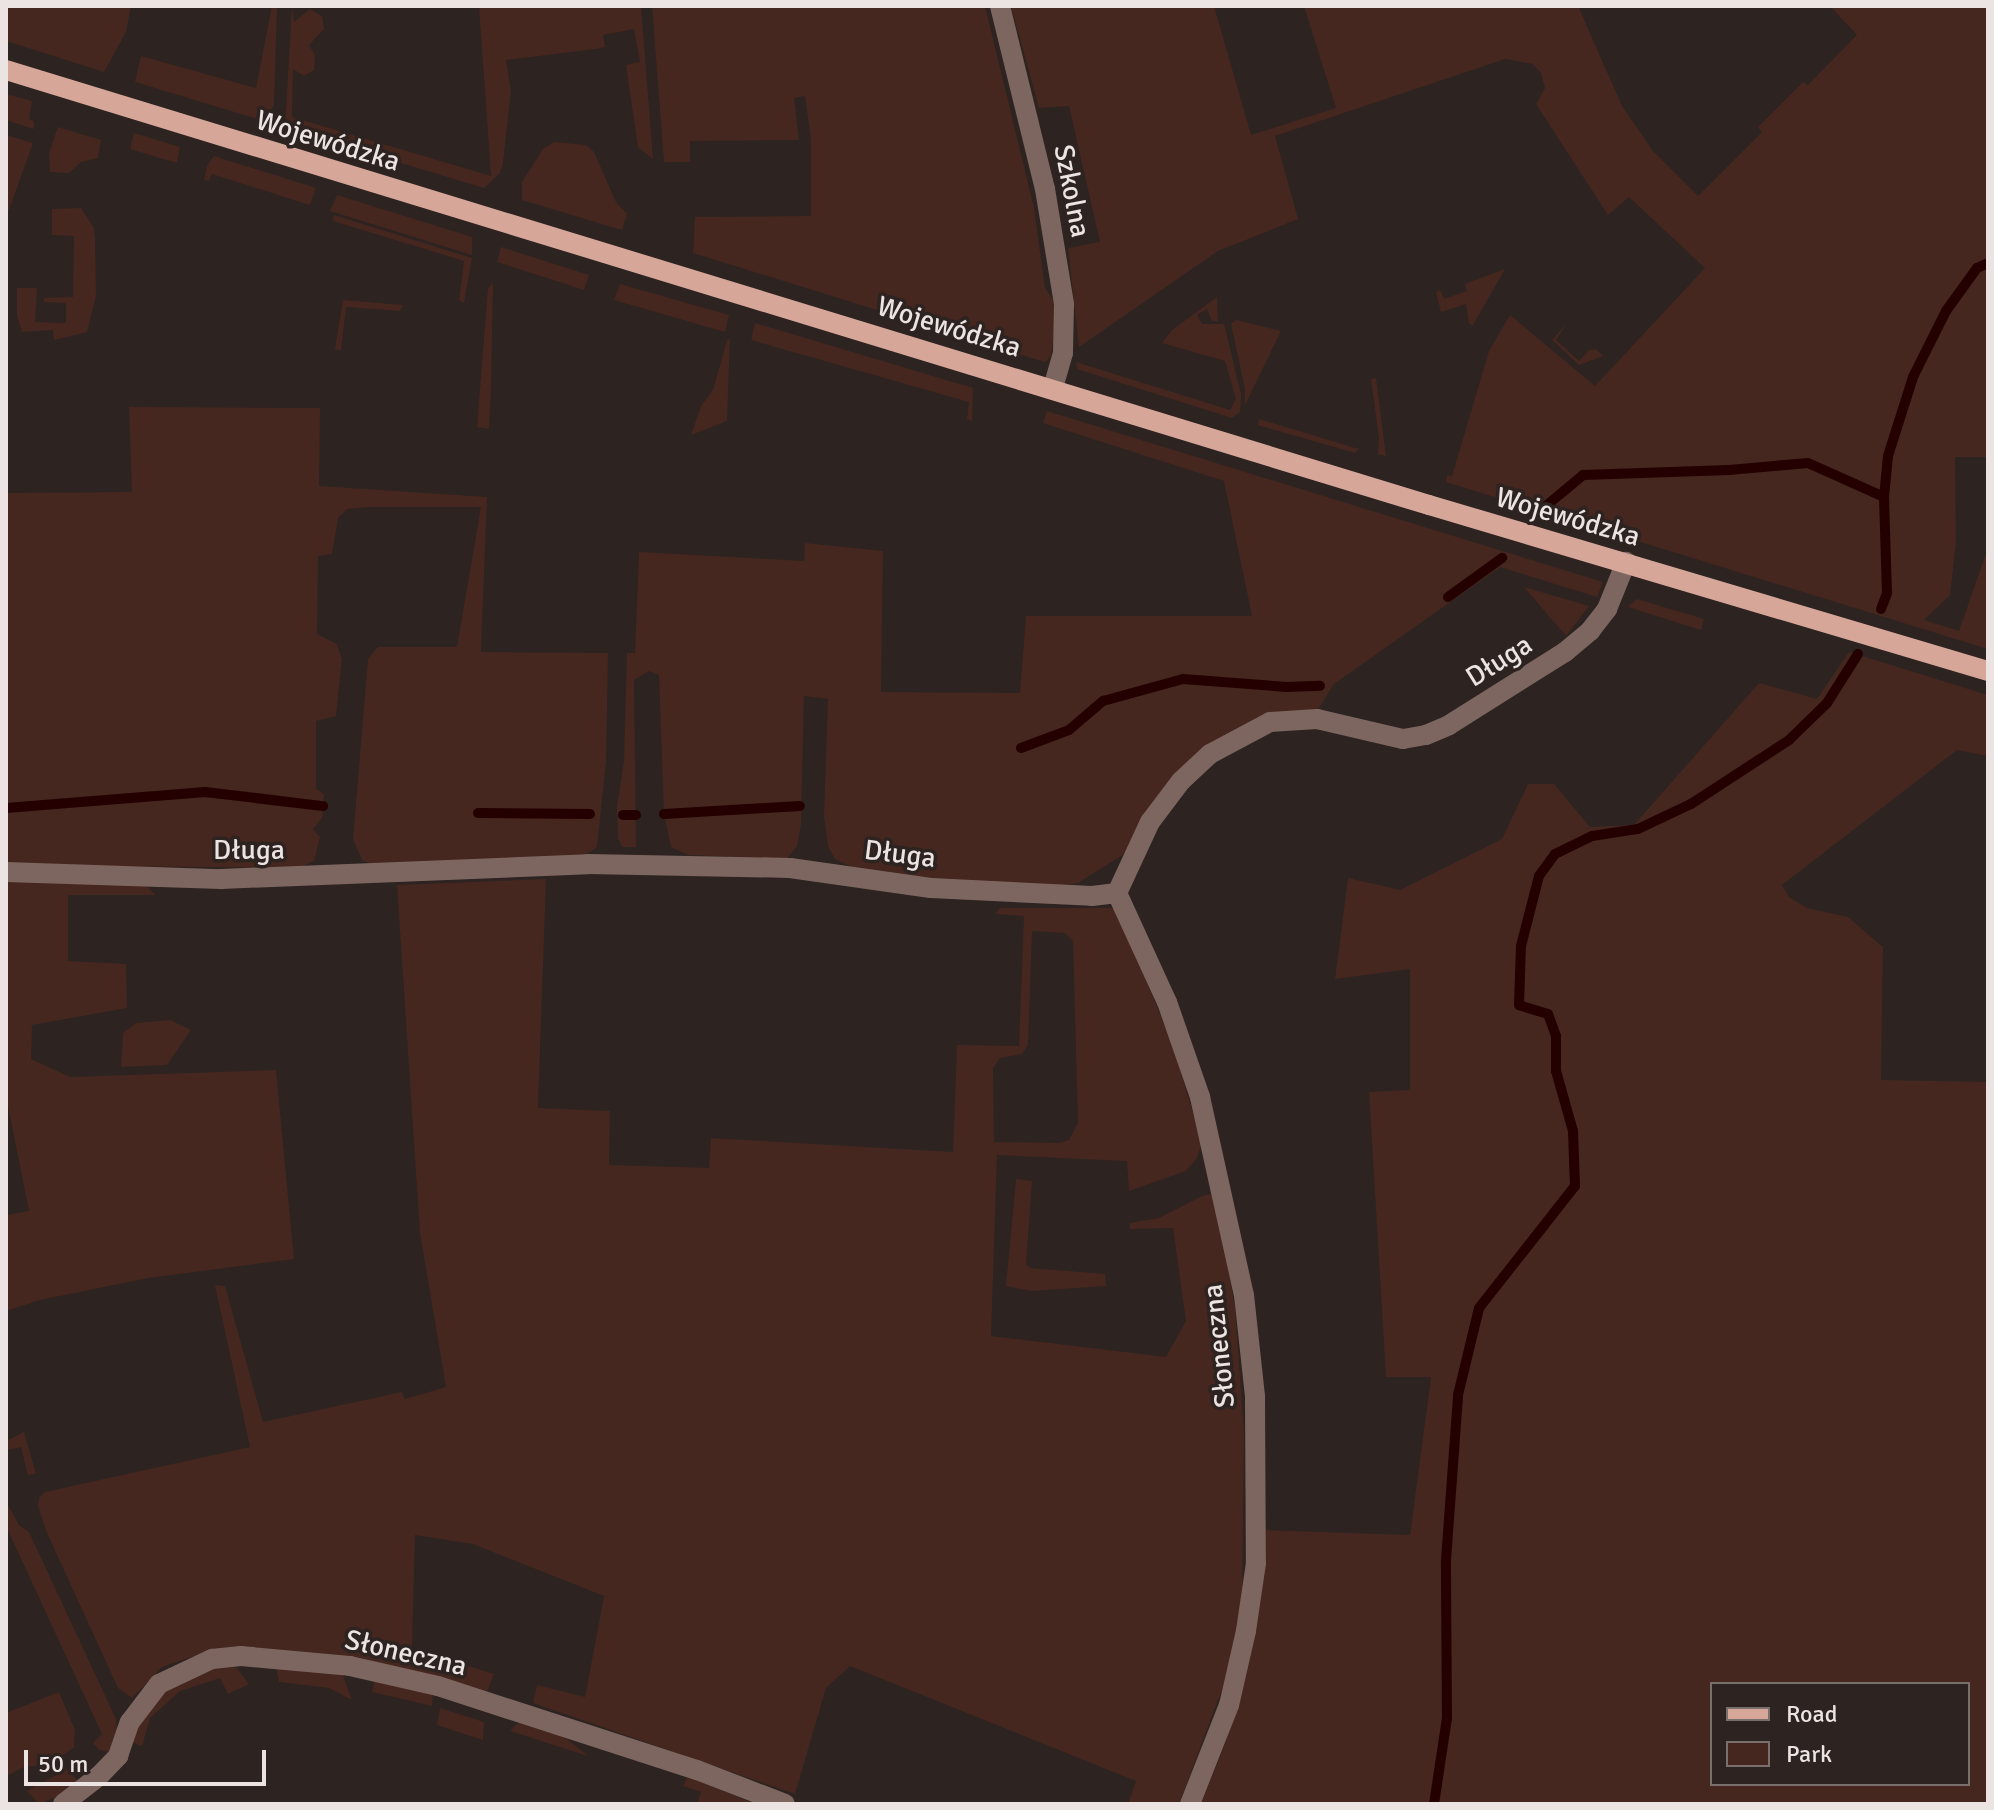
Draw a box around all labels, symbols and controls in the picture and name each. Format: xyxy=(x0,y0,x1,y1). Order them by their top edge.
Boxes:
street label: Wojewódzka xyxy=(252,103,404,179)
street label: Szkolna xyxy=(1047,142,1097,240)
street label: Wojewódzka xyxy=(873,289,1025,365)
street label: Wojewódzka xyxy=(1492,480,1644,554)
street label: Długa xyxy=(1460,628,1538,694)
street label: Długa xyxy=(213,833,285,867)
street label: Długa xyxy=(862,833,938,875)
street label: Słoneczna xyxy=(1196,1283,1242,1409)
street label: Słoneczna xyxy=(342,1623,470,1683)
legend xyxy=(1710,1682,1970,1786)
text: Road xyxy=(1786,1699,1837,1729)
scale bar xyxy=(28,1734,270,1784)
text: Park xyxy=(1786,1739,1832,1769)
text: 50 m xyxy=(38,1749,88,1779)

